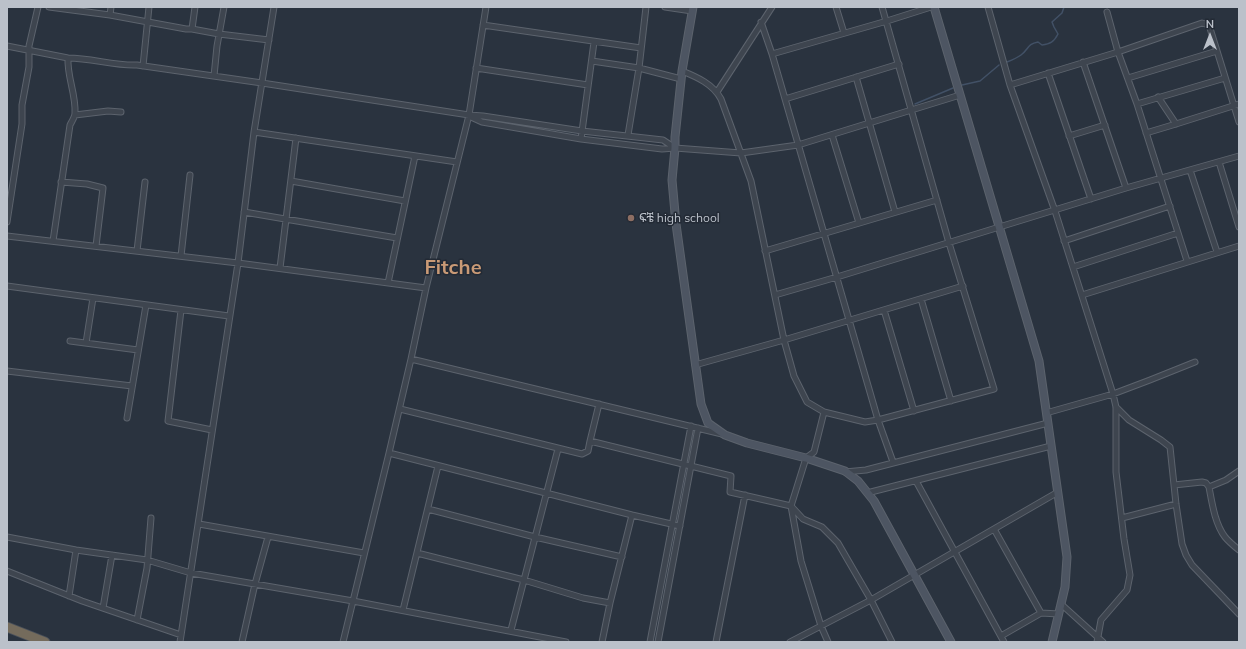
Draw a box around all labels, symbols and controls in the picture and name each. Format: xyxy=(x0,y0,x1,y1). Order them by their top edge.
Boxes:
north arrow xyxy=(1190,16,1230,56)
text: N xyxy=(1206,17,1214,31)
place label: ፍቼ high school xyxy=(639,211,720,225)
marker: ፍቼ high school xyxy=(626,213,636,223)
district label: Fitche xyxy=(424,256,482,280)

